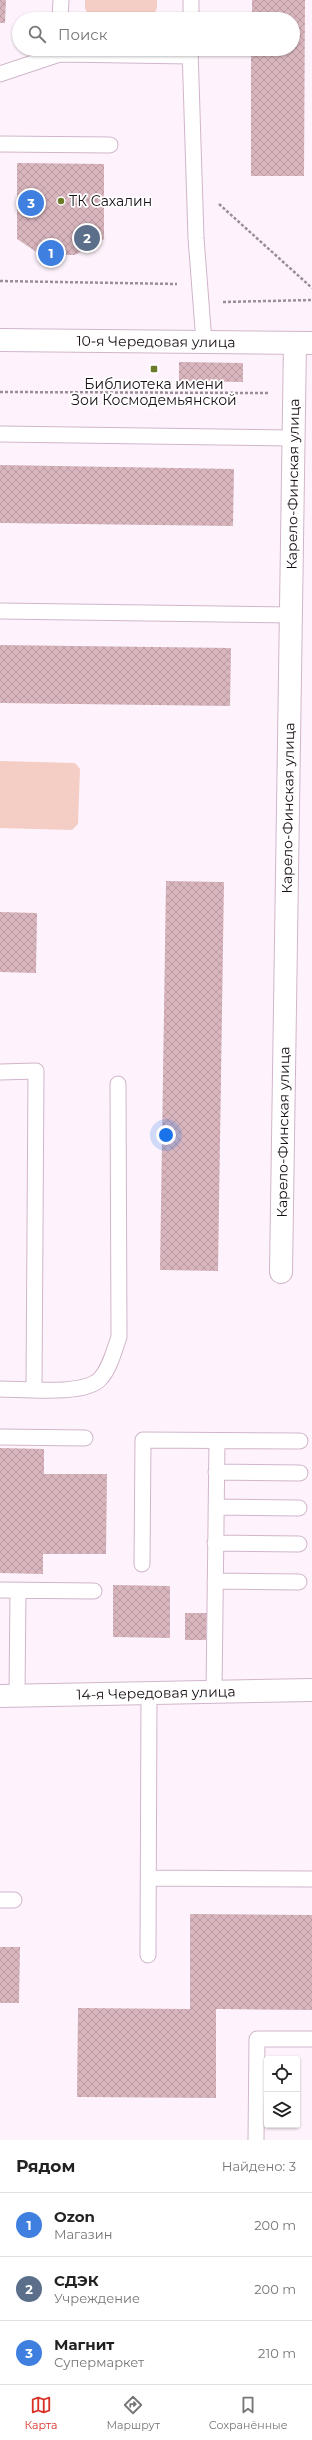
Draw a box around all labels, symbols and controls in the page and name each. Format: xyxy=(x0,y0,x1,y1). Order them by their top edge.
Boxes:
search box xyxy=(12,12,300,56)
icon: search xyxy=(26,23,48,45)
text: Поиск xyxy=(58,25,107,44)
pin: 3 xyxy=(18,188,44,218)
place label: ТК Сахалин xyxy=(69,192,152,210)
marker: ТК Сахалин xyxy=(56,196,66,206)
pin: 2 xyxy=(74,223,100,253)
pin: 1 xyxy=(38,238,64,268)
street label: 10-я Чередовая улица xyxy=(76,332,236,351)
marker: Библиотека имени Зои Космодемьянской xyxy=(149,364,159,374)
place label: Библиотека имени Зои Космодемьянской xyxy=(71,375,237,409)
street label: Карело-Финская улица xyxy=(283,398,303,570)
street label: Карело-Финская улица xyxy=(278,722,298,894)
street label: Карело-Финская улица xyxy=(273,1046,293,1218)
your location xyxy=(156,1125,176,1145)
street label: 14-я Чередовая улица xyxy=(76,1682,236,1704)
map controls xyxy=(264,2056,300,2128)
button: locate xyxy=(264,2056,300,2092)
button: layers xyxy=(264,2092,300,2128)
text: Рядом xyxy=(16,2156,75,2176)
text: Найдено: 3 xyxy=(222,2158,296,2174)
text: Ozon xyxy=(54,2207,95,2226)
text: 1 xyxy=(26,2217,32,2233)
text: 200 m xyxy=(254,2217,296,2233)
text: Магазин xyxy=(54,2226,113,2242)
text: СДЭК xyxy=(54,2271,99,2290)
text: 2 xyxy=(25,2281,33,2297)
text: 200 m xyxy=(254,2281,296,2297)
text: Учреждение xyxy=(54,2290,140,2306)
text: Магнит xyxy=(54,2335,114,2354)
text: 3 xyxy=(25,2345,33,2361)
text: 210 m xyxy=(258,2345,296,2361)
text: Супермаркет xyxy=(54,2354,144,2370)
tab: Карта xyxy=(24,2394,57,2432)
tab: Маршрут xyxy=(106,2394,160,2432)
tab: Сохранённые xyxy=(209,2394,288,2432)

